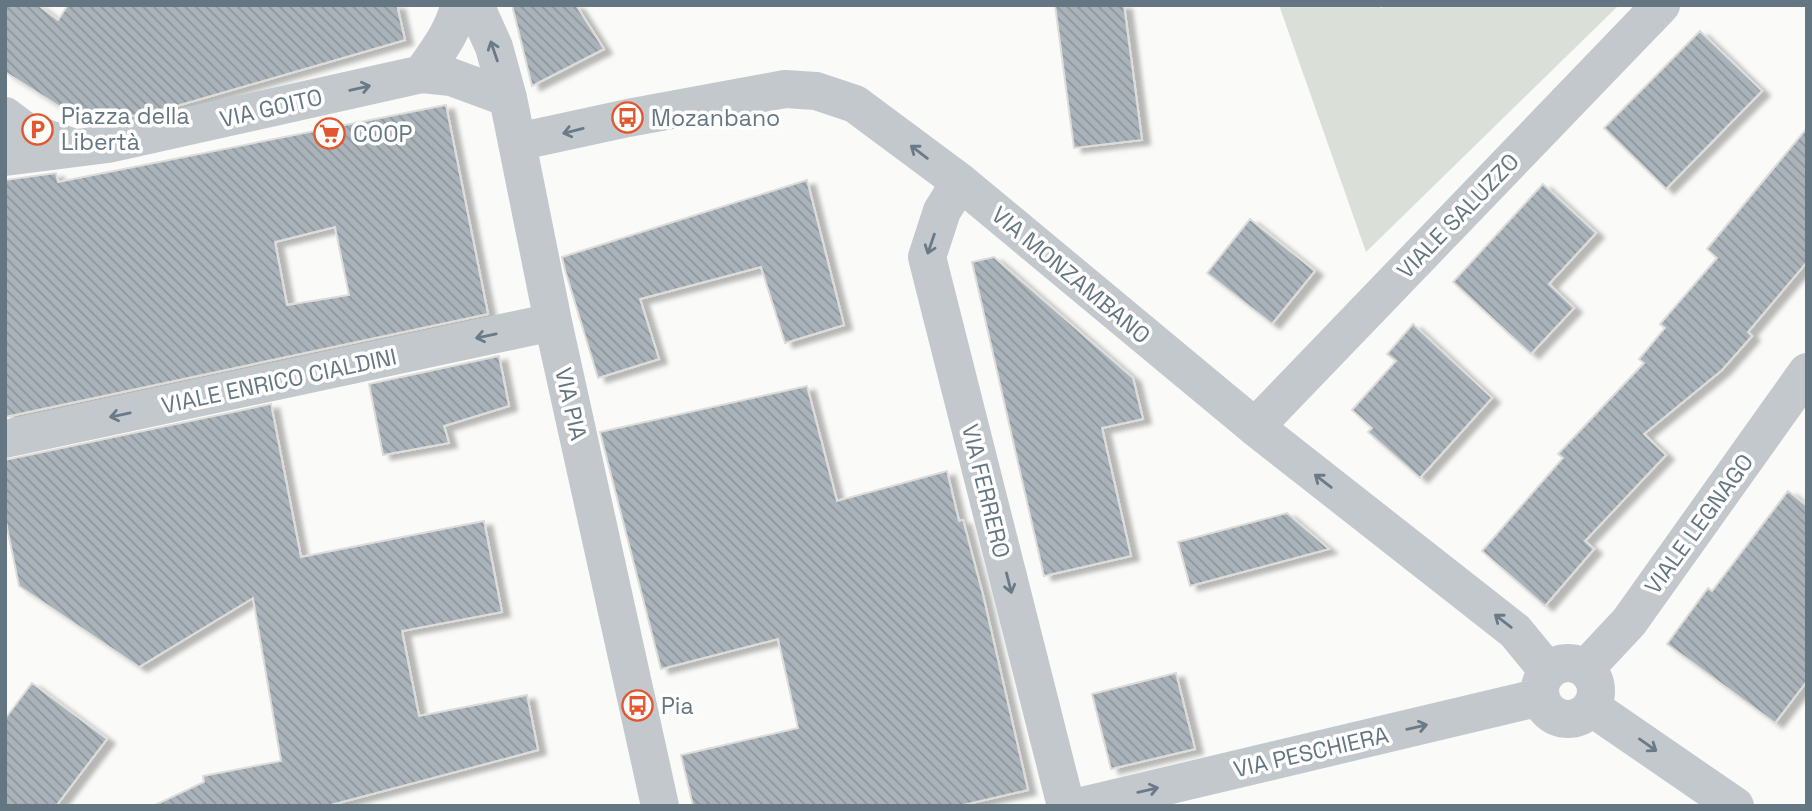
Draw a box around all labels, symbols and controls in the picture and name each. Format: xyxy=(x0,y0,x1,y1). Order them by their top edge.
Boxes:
one-way arrow xyxy=(487,40,499,62)
one-way arrow xyxy=(348,80,371,94)
street label: VIA GOITO xyxy=(217,82,325,134)
place label: Piazza della Libertà xyxy=(61,101,190,157)
bus stop icon: Mozanbano xyxy=(611,101,645,135)
place label: Mozanbano xyxy=(651,103,780,133)
parking icon: Piazza della Libertà xyxy=(21,112,55,146)
supermarket icon: COOP xyxy=(313,117,347,151)
place label: COOP xyxy=(353,119,413,149)
one-way arrow xyxy=(562,125,584,138)
one-way arrow xyxy=(910,144,929,159)
street label: VIALE SALUZZO xyxy=(1390,147,1526,285)
street label: VIA MONZAMBANO xyxy=(985,200,1157,350)
one-way arrow xyxy=(924,232,936,254)
one-way arrow xyxy=(475,330,498,344)
street label: VIALE ENRICO CIALDINI xyxy=(159,341,399,421)
street label: VIA PIA xyxy=(548,365,594,443)
one-way arrow xyxy=(109,408,132,422)
street label: VIA FERRERO xyxy=(955,421,1017,561)
street label: VIALE LEGNAGO xyxy=(1638,448,1760,600)
one-way arrow xyxy=(1315,473,1333,489)
one-way arrow xyxy=(1003,571,1016,594)
one-way arrow xyxy=(1494,613,1512,629)
bus stop icon: Pia xyxy=(621,689,655,723)
place label: Pia xyxy=(661,691,694,721)
one-way arrow xyxy=(1405,719,1428,733)
street label: VIA PESCHIERA xyxy=(1231,720,1391,784)
one-way arrow xyxy=(1638,738,1657,752)
one-way arrow xyxy=(1136,783,1159,796)

